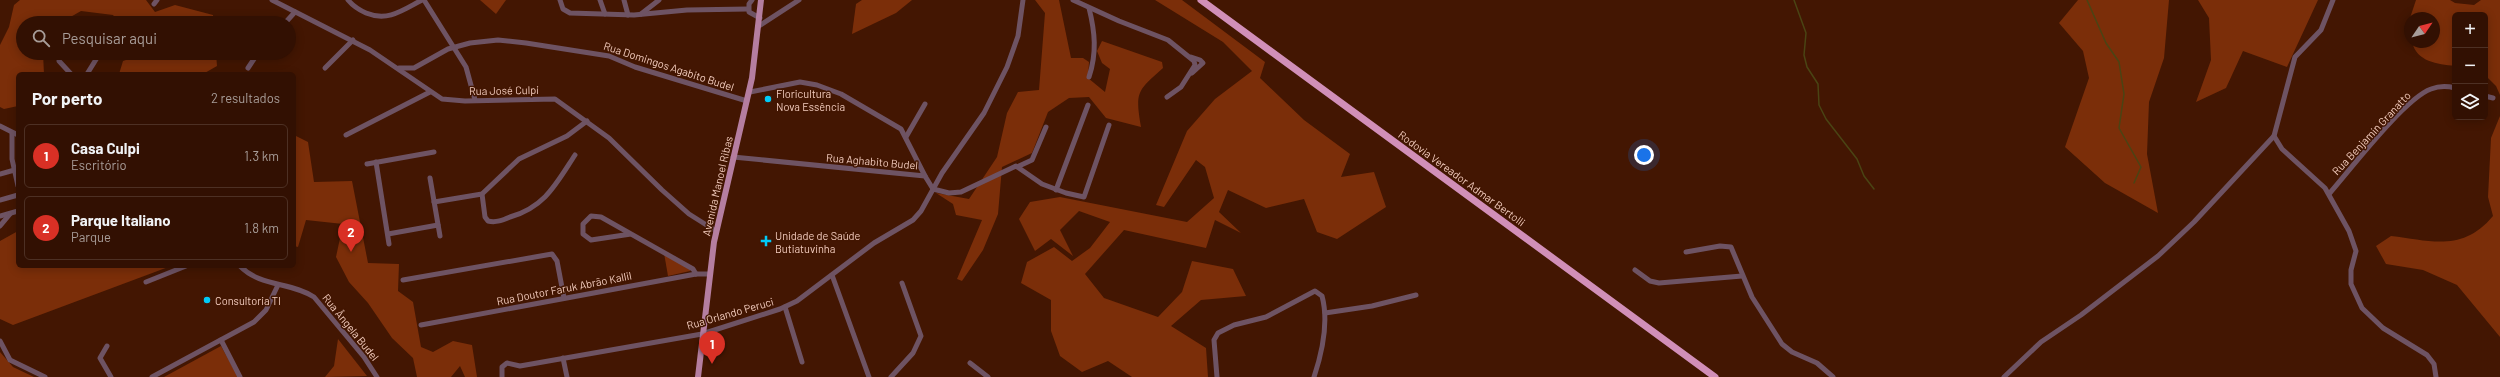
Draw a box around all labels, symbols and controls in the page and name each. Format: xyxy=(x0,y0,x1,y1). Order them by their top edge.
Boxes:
north arrow xyxy=(2404,12,2440,48)
map controls xyxy=(2452,12,2488,120)
button: + xyxy=(2452,12,2488,48)
search box xyxy=(16,16,296,60)
icon: search xyxy=(30,27,52,49)
text: Pesquisar aqui xyxy=(62,29,157,47)
street label: Rua Domingos Agabito Budel xyxy=(602,39,736,93)
button: − xyxy=(2452,48,2488,84)
street label: Rua José Culpi xyxy=(469,83,539,97)
button: layers xyxy=(2452,84,2488,120)
place label: Floricultura Nova Essência xyxy=(776,87,845,113)
text: Por perto xyxy=(32,88,102,108)
street label: Rua Benjamin Granatto xyxy=(2329,89,2413,177)
text: 2 resultados xyxy=(211,90,280,106)
marker: Floricultura Nova Essência xyxy=(763,94,773,104)
street label: Rodovia Vereador Admar Bertolli xyxy=(1396,128,1528,229)
street label: Avenida Manoel Ribas xyxy=(699,135,735,237)
text: Casa Culpi xyxy=(71,139,140,157)
your location xyxy=(1634,145,1654,165)
text: 1 xyxy=(44,148,48,164)
text: 1.3 km xyxy=(244,148,279,164)
street label: Rua Aghabito Budel xyxy=(825,151,919,171)
text: Escritório xyxy=(71,157,127,173)
text: Parque Italiano xyxy=(71,211,171,229)
pin: 2 xyxy=(338,219,364,252)
text: 2 xyxy=(42,220,50,236)
text: 1.8 km xyxy=(244,220,279,236)
text: Parque xyxy=(71,229,111,245)
place label: Unidade de Saúde Butiatuvinha xyxy=(775,229,861,255)
marker: Unidade de Saúde Butiatuvinha xyxy=(760,235,772,247)
street label: Rua Doutor Faruk Abrão Kallil xyxy=(495,269,633,307)
street label: Rua Ângela Budel xyxy=(320,291,382,363)
place label: Consultoria TI xyxy=(215,294,281,307)
street label: Rua Orlando Peruci xyxy=(685,294,775,332)
marker: Consultoria TI xyxy=(202,295,212,305)
pin: 1 xyxy=(699,331,725,364)

